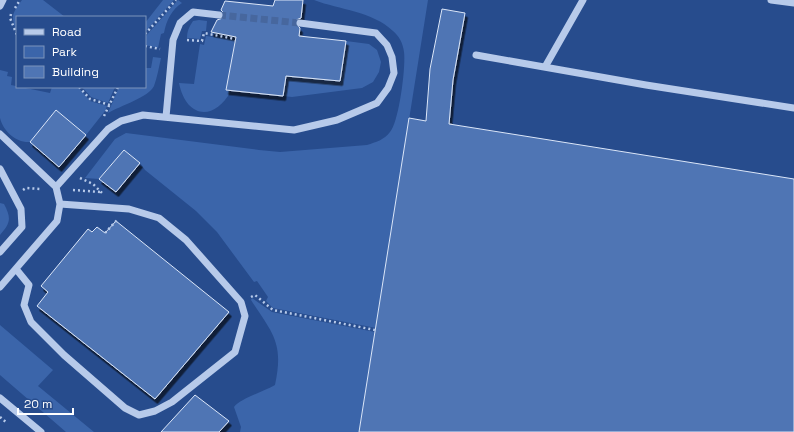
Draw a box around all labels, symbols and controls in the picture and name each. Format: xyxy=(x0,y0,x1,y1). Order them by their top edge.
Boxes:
legend xyxy=(16,16,146,88)
text: Road xyxy=(52,24,81,40)
text: Park xyxy=(52,44,77,60)
text: Building xyxy=(52,64,99,80)
scale bar xyxy=(18,390,73,416)
text: 20 m xyxy=(24,396,52,412)

